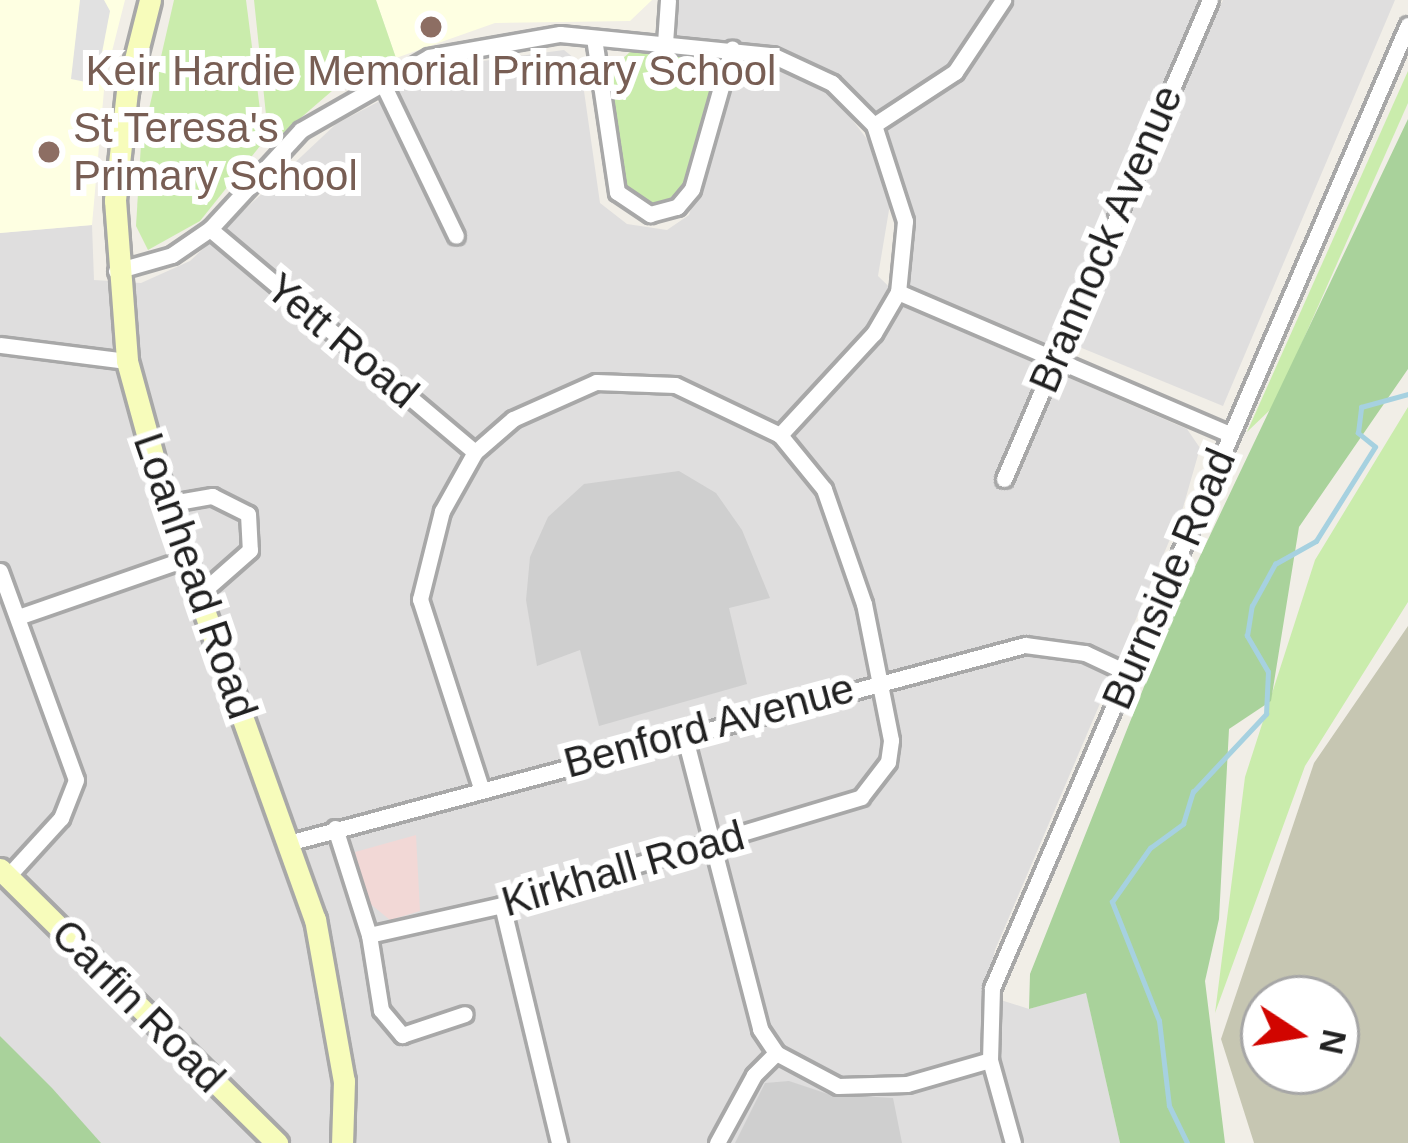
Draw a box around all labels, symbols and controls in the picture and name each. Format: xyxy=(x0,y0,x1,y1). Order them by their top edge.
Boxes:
marker: Keir Hardie Memorial Primary School xyxy=(418,14,444,40)
place label: Keir Hardie Memorial Primary School xyxy=(86,46,776,96)
street label: Brannock Avenue xyxy=(1018,77,1194,401)
place label: St Teresa's Primary School xyxy=(73,103,358,201)
marker: St Teresa's Primary School xyxy=(36,139,62,165)
street label: Yett Road xyxy=(256,263,428,419)
street label: Loanhead Road xyxy=(123,426,267,726)
street label: Burnside Road xyxy=(1092,441,1246,717)
street label: Benford Avenue xyxy=(557,663,861,789)
street label: Kirkhall Road xyxy=(496,810,750,928)
street label: Carfin Road xyxy=(41,909,235,1103)
north arrow xyxy=(1240,975,1360,1095)
text: N xyxy=(1312,1026,1353,1057)

